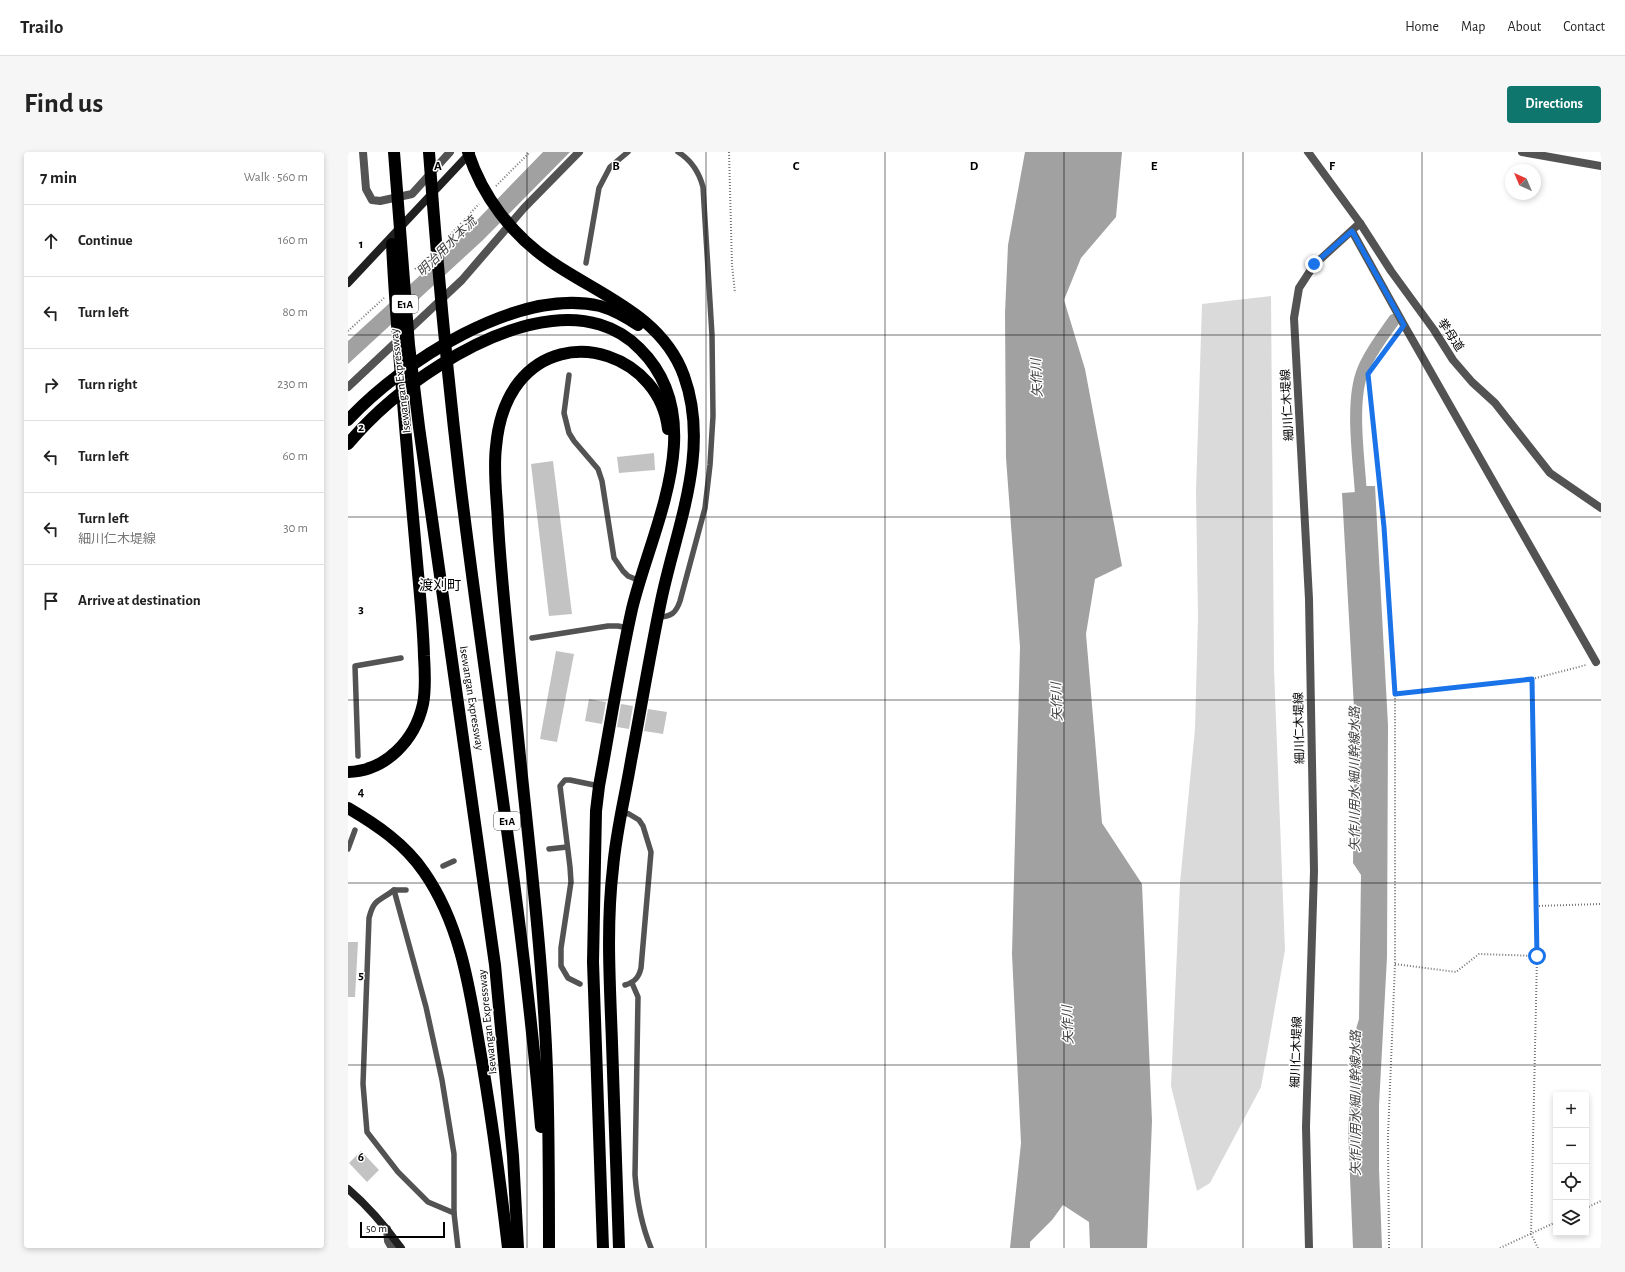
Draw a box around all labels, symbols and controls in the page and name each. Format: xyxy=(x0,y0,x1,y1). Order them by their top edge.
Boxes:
text: Trailo xyxy=(20,18,63,37)
text: Home xyxy=(1405,20,1439,34)
text: Map xyxy=(1461,20,1485,34)
text: About xyxy=(1507,20,1541,34)
text: Contact xyxy=(1563,20,1605,34)
button: Directions xyxy=(1507,86,1601,123)
text: Find us xyxy=(24,90,103,118)
text: A xyxy=(434,160,442,173)
text: B xyxy=(612,160,620,173)
text: C xyxy=(793,160,800,173)
text: D xyxy=(970,160,979,173)
text: E xyxy=(1151,160,1158,173)
text: F xyxy=(1329,160,1336,173)
north arrow xyxy=(1505,164,1541,200)
text: 7 min xyxy=(40,169,77,186)
text: Walk · 560 m xyxy=(244,171,308,184)
water label: 明治用水本流 xyxy=(414,213,481,279)
icon: ahead xyxy=(40,230,62,252)
text: Continue xyxy=(78,233,133,248)
text: 160 m xyxy=(278,234,308,247)
text: 1 xyxy=(359,238,363,251)
route end xyxy=(1305,255,1323,273)
road number: E1A xyxy=(392,295,418,313)
icon: left xyxy=(40,302,62,324)
text: Turn left xyxy=(78,305,129,320)
text: 80 m xyxy=(282,306,308,319)
street label: 挙母道 xyxy=(1436,316,1467,353)
street label: Isewangan Expressway xyxy=(388,328,413,434)
water label: 矢作川 xyxy=(1029,356,1045,398)
street label: 細川仁木堤線 xyxy=(1278,369,1295,441)
icon: right xyxy=(40,374,62,396)
text: Turn right xyxy=(78,377,137,392)
text: 230 m xyxy=(277,378,308,391)
text: 2 xyxy=(358,421,364,434)
icon: left xyxy=(40,446,62,468)
text: Turn left xyxy=(78,449,129,464)
text: 60 m xyxy=(282,450,308,463)
text: Turn left xyxy=(78,511,129,526)
icon: left xyxy=(40,518,62,540)
text: 30 m xyxy=(283,522,308,535)
text: 細川仁木堤線 xyxy=(78,533,156,546)
district label: 渡刈町 xyxy=(419,578,461,593)
icon: arrive xyxy=(40,590,62,612)
text: Arrive at destination xyxy=(78,593,201,608)
text: 3 xyxy=(358,603,364,616)
street label: Isewangan Expressway xyxy=(457,645,486,751)
water label: 矢作川 xyxy=(1049,680,1065,722)
street label: 細川仁木堤線 xyxy=(1291,692,1306,764)
water label: 矢作川用水 細川幹線水路 xyxy=(1348,706,1362,851)
text: 4 xyxy=(358,786,365,799)
road number: E1A xyxy=(494,812,520,830)
route start xyxy=(1528,947,1546,965)
text: 5 xyxy=(358,969,364,982)
street label: Isewangan Expressway xyxy=(476,969,499,1075)
water label: 矢作川 xyxy=(1060,1003,1076,1045)
street label: 細川仁木堤線 xyxy=(1288,1016,1303,1088)
water label: 矢作川用水 細川幹線水路 xyxy=(1349,1030,1363,1175)
map controls xyxy=(1553,1092,1589,1236)
button: + xyxy=(1553,1092,1589,1128)
button: − xyxy=(1553,1128,1589,1164)
text: 6 xyxy=(358,1151,364,1164)
button: locate xyxy=(1553,1164,1589,1200)
button: layers xyxy=(1553,1200,1589,1236)
scale bar xyxy=(360,1220,445,1239)
text: 50 m xyxy=(366,1223,387,1234)

